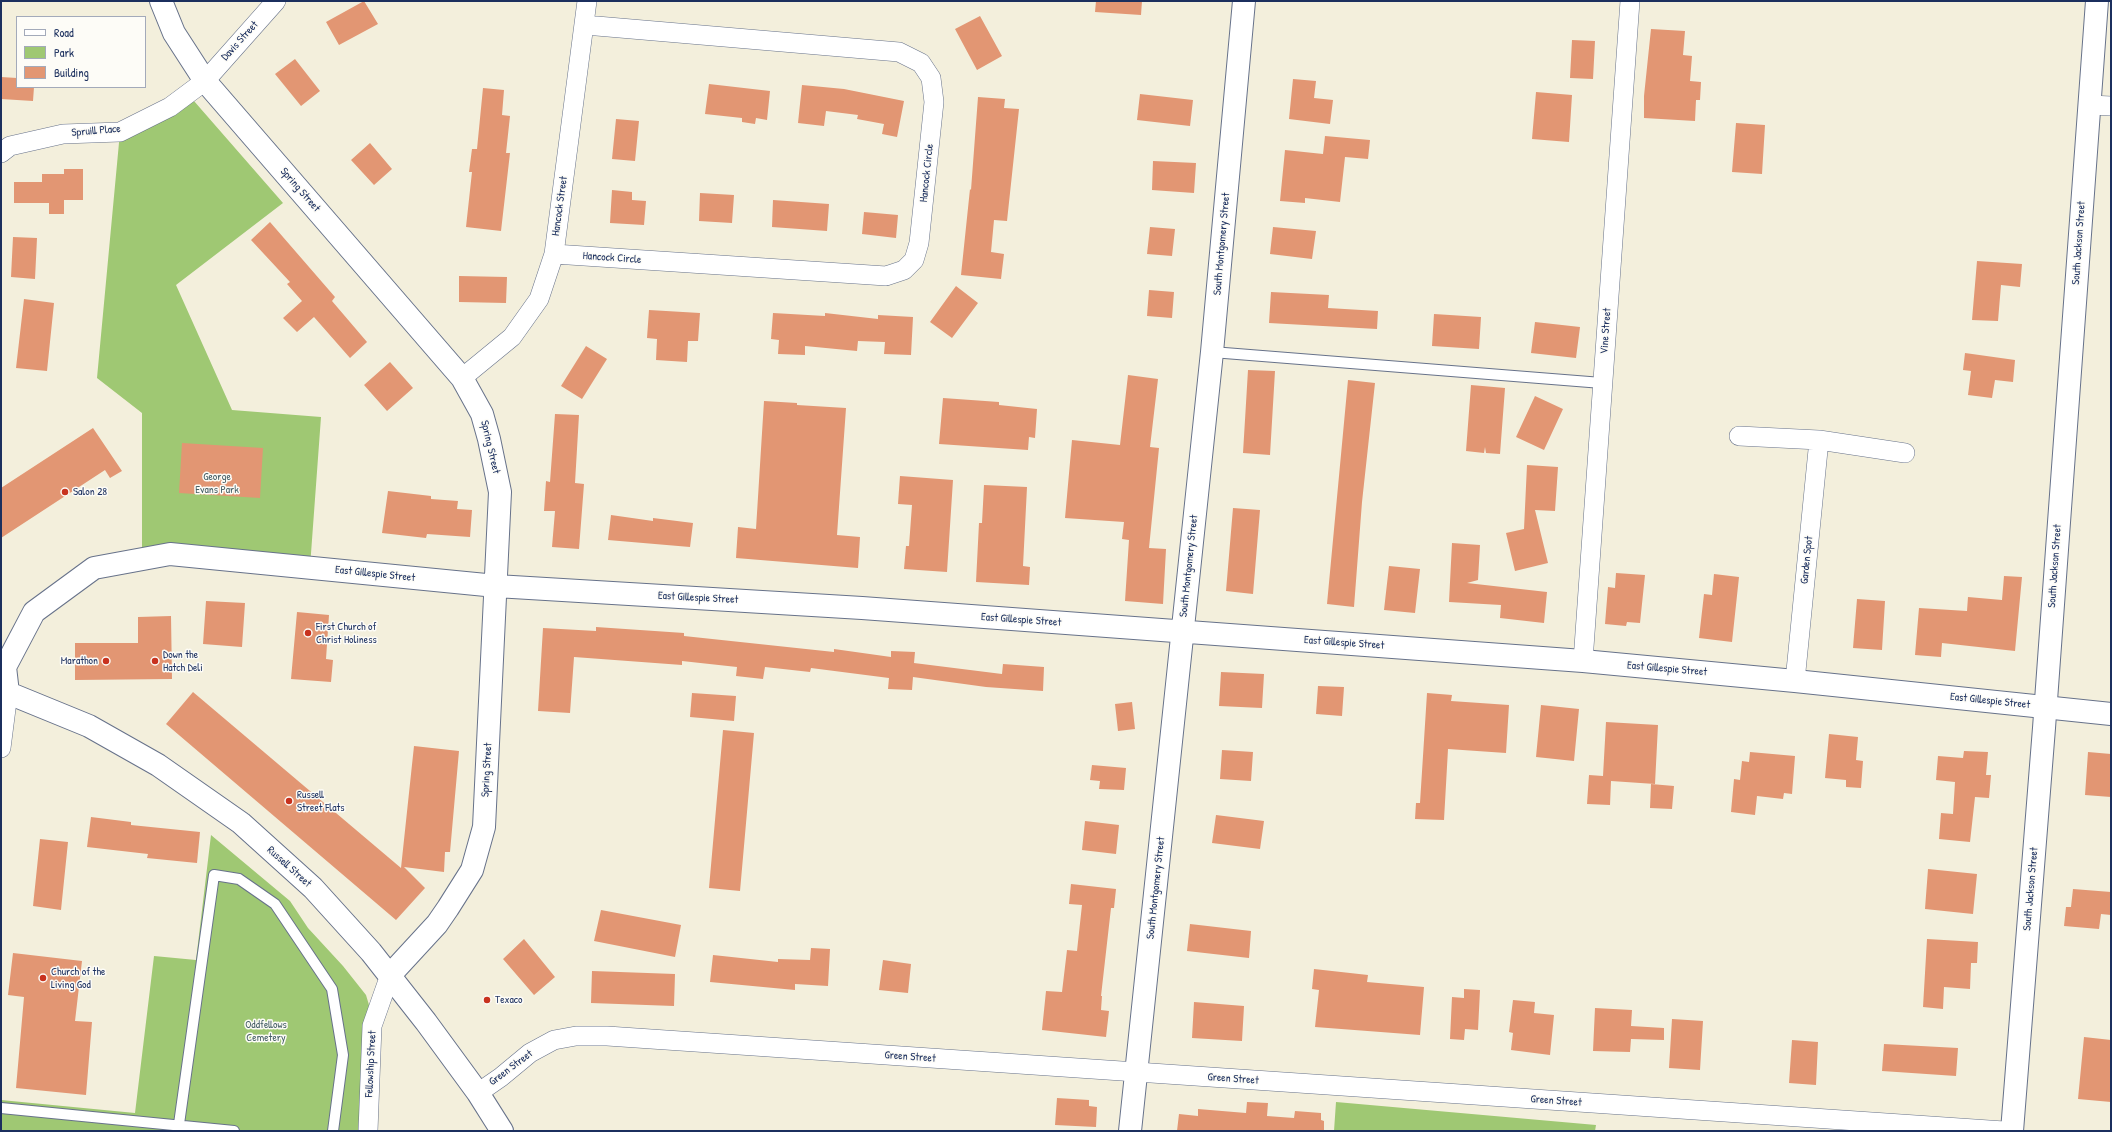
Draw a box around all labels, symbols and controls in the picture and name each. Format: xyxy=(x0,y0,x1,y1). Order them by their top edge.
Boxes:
legend xyxy=(16,16,146,88)
street label: Davis Street xyxy=(219,18,261,64)
text: Road xyxy=(54,24,74,41)
text: Park xyxy=(54,44,74,61)
text: Building xyxy=(54,64,89,81)
street label: Spruill Place xyxy=(71,122,121,140)
street label: Hancock Circle xyxy=(917,143,937,203)
street label: Spring Street xyxy=(277,165,323,215)
street label: Hancock Street xyxy=(549,175,571,237)
street label: South Montgomery Street xyxy=(1211,192,1233,296)
street label: South Jackson Street xyxy=(2069,201,2089,285)
street label: Hancock Circle xyxy=(582,249,642,267)
street label: Vine Street xyxy=(1598,308,1614,354)
street label: Spring Street xyxy=(477,419,503,475)
park label: George Evans Park xyxy=(195,470,239,496)
place label: Salon 28 xyxy=(73,485,107,499)
marker: Salon 28 xyxy=(60,487,70,497)
street label: South Montgomery Street xyxy=(1177,514,1201,618)
street label: South Jackson Street xyxy=(2045,524,2065,608)
street label: Garden Spot xyxy=(1798,535,1816,585)
street label: East Gillespie Street xyxy=(334,563,416,585)
street label: East Gillespie Street xyxy=(657,589,739,607)
street label: East Gillespie Street xyxy=(980,611,1062,629)
place label: First Church of Christ Holiness xyxy=(316,620,377,646)
marker: First Church of Christ Holiness xyxy=(303,628,313,638)
street label: East Gillespie Street xyxy=(1303,634,1385,652)
place label: Down the Hatch Deli xyxy=(163,648,203,674)
place label: Marathon xyxy=(61,654,98,668)
marker: Marathon xyxy=(101,656,111,666)
marker: Down the Hatch Deli xyxy=(150,656,160,666)
street label: East Gillespie Street xyxy=(1626,659,1708,679)
street label: East Gillespie Street xyxy=(1949,690,2031,712)
street label: Spring Street xyxy=(479,742,495,798)
place label: Russell Street Flats xyxy=(297,788,345,814)
marker: Russell Street Flats xyxy=(284,796,294,806)
street label: South Montgomery Street xyxy=(1144,836,1168,940)
street label: Russell Street xyxy=(264,844,314,890)
street label: South Jackson Street xyxy=(2021,847,2041,931)
place label: Church of the Living God xyxy=(51,965,105,991)
marker: Church of the Living God xyxy=(38,973,48,983)
place label: Texaco xyxy=(495,993,522,1007)
marker: Texaco xyxy=(482,995,492,1005)
park label: Oddfellows Cemetery xyxy=(245,1018,287,1044)
street label: Fellowship Street xyxy=(363,1030,379,1098)
street label: Green Street xyxy=(487,1047,535,1089)
street label: Green Street xyxy=(884,1049,936,1065)
street label: Green Street xyxy=(1207,1071,1259,1087)
street label: Green Street xyxy=(1530,1093,1582,1109)

